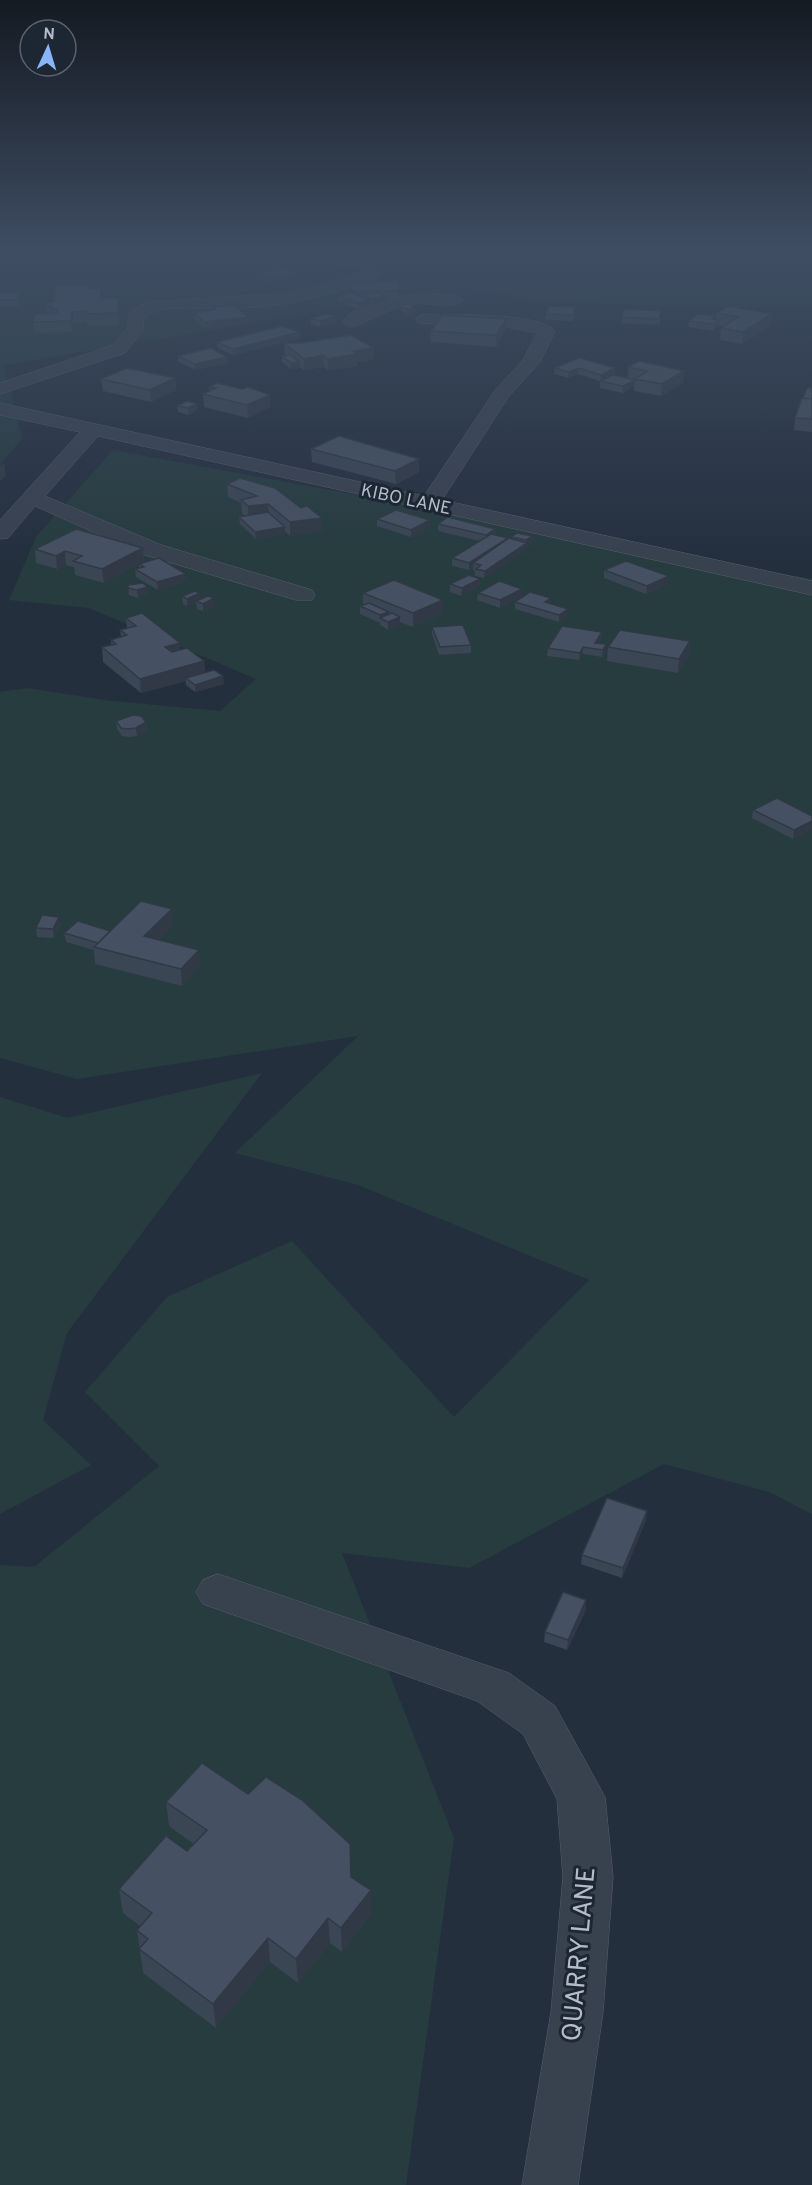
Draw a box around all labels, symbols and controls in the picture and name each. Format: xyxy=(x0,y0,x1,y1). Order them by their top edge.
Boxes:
north arrow xyxy=(18,18,78,78)
text: N xyxy=(42,25,55,45)
street label: KIBO LANE xyxy=(358,480,453,521)
street label: QUARRY LANE xyxy=(556,1866,605,2043)

